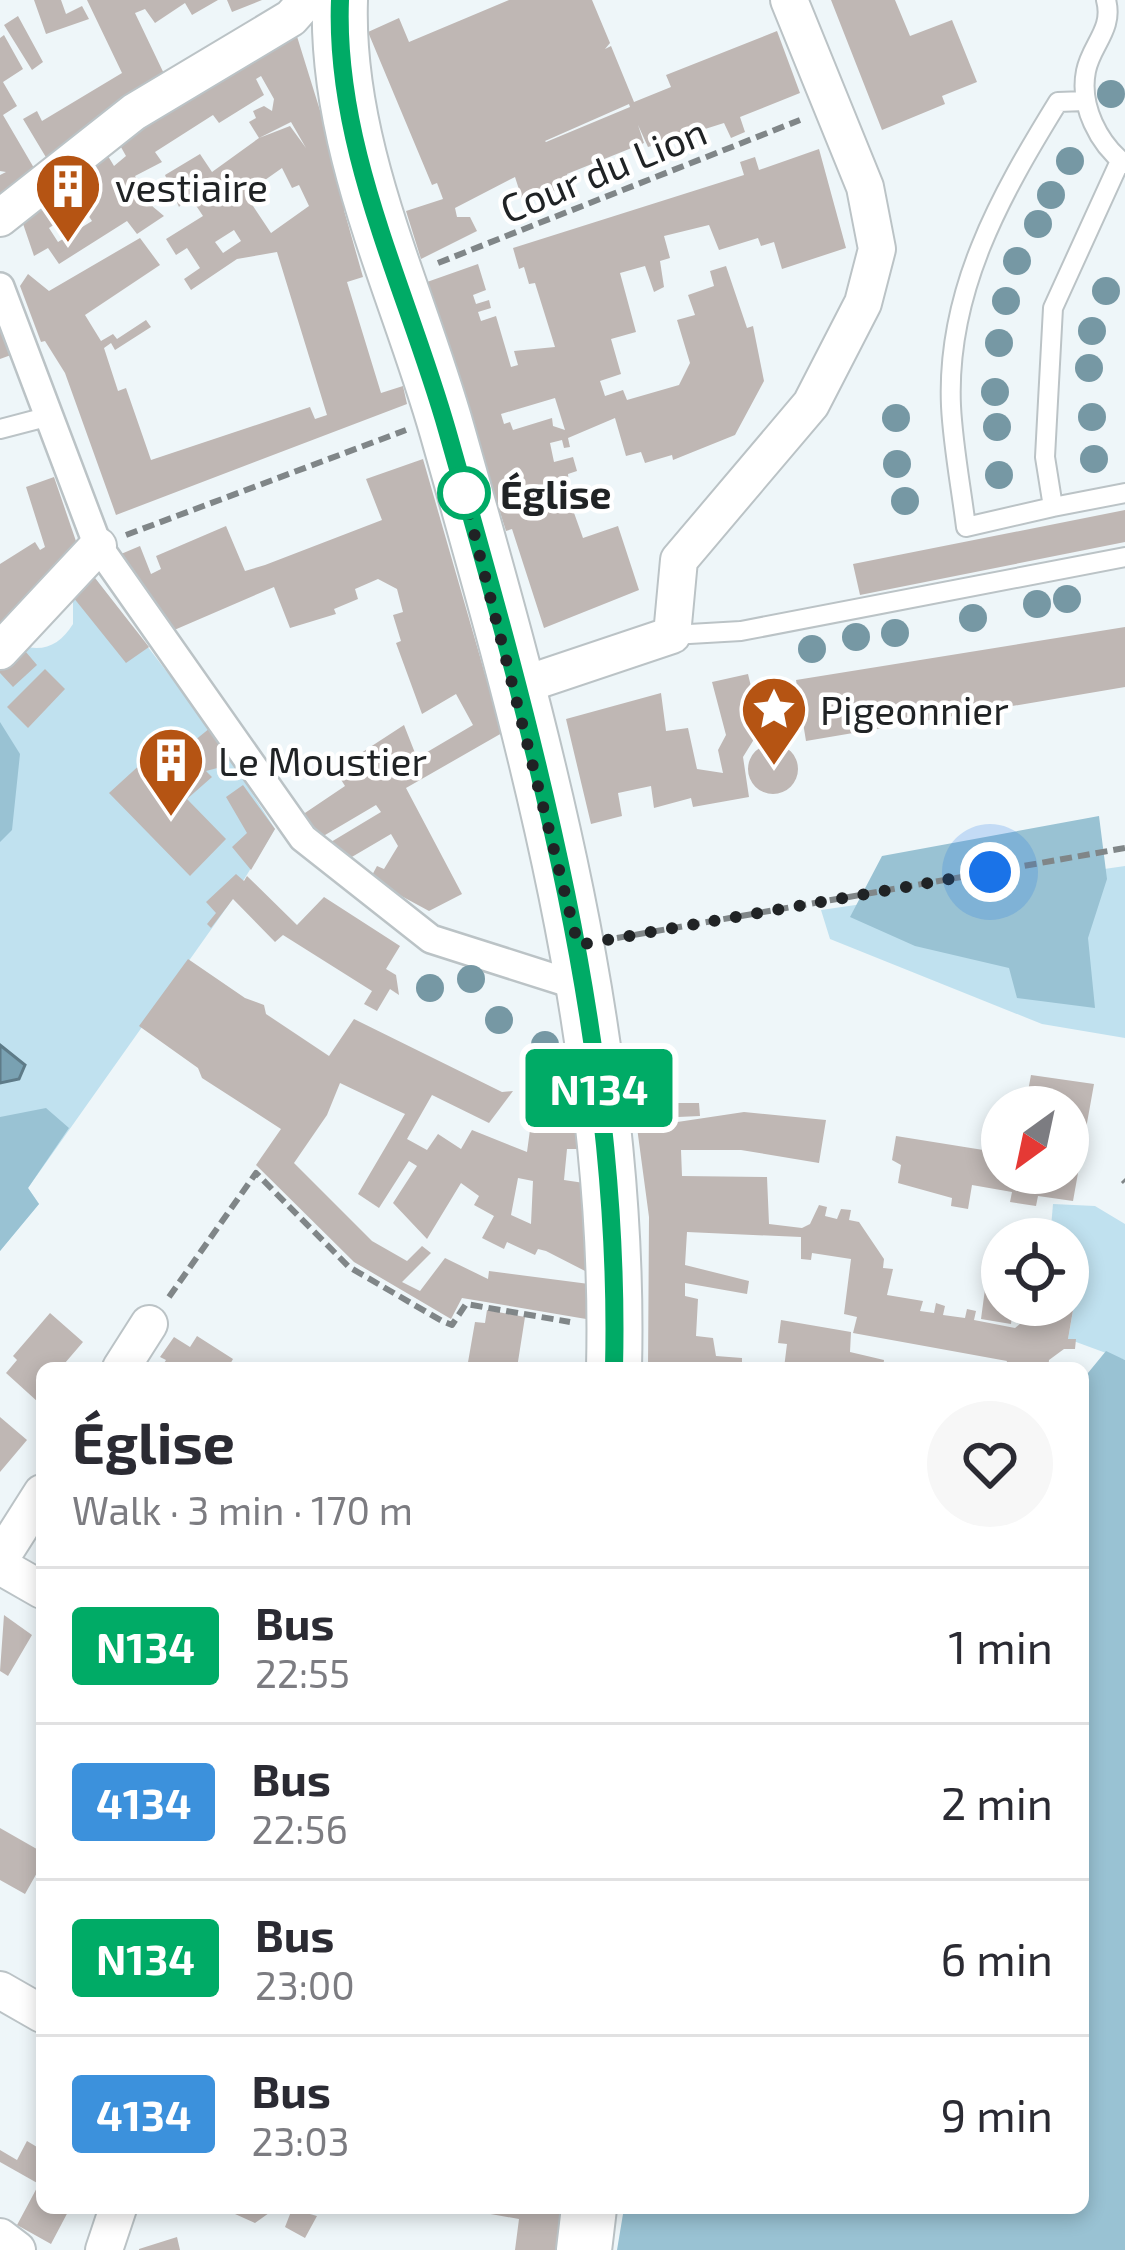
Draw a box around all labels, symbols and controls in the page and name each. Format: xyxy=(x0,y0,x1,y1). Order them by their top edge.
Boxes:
street label: Cour du Lion xyxy=(493,106,713,232)
building icon: vestiaire xyxy=(33,151,103,245)
place label: vestiaire xyxy=(115,163,268,210)
marker: Église xyxy=(439,468,489,518)
place label: Église xyxy=(500,470,611,517)
place icon: Pigeonnier xyxy=(739,674,809,768)
place label: Pigeonnier xyxy=(820,686,1009,733)
building icon: Le Moustier xyxy=(136,725,206,819)
place label: Le Moustier xyxy=(218,737,427,784)
your location xyxy=(960,842,1020,902)
line badge: N134 xyxy=(515,1049,683,1127)
text: N134 xyxy=(549,1063,649,1113)
north arrow xyxy=(981,1086,1089,1194)
map controls xyxy=(981,1086,1089,1326)
button: locate xyxy=(981,1218,1089,1326)
button: heart xyxy=(927,1401,1053,1527)
text: Église xyxy=(72,1407,235,1475)
text: Walk · 3 min · 170 m xyxy=(72,1486,413,1533)
text: Bus xyxy=(255,1595,334,1649)
text: 1 min xyxy=(948,1619,1053,1673)
text: N134 xyxy=(96,1621,195,1671)
text: 22:55 xyxy=(255,1649,350,1696)
text: Bus xyxy=(251,1751,331,1805)
text: 2 min xyxy=(941,1775,1053,1829)
text: 4134 xyxy=(96,1777,191,1827)
text: 22:56 xyxy=(251,1805,348,1852)
text: Bus xyxy=(255,1907,334,1961)
text: 6 min xyxy=(940,1931,1053,1985)
text: N134 xyxy=(96,1933,195,1983)
text: 23:00 xyxy=(255,1961,355,2008)
text: Bus xyxy=(251,2063,331,2117)
text: 9 min xyxy=(940,2087,1053,2141)
text: 4134 xyxy=(96,2089,191,2139)
text: 23:03 xyxy=(251,2117,349,2164)

